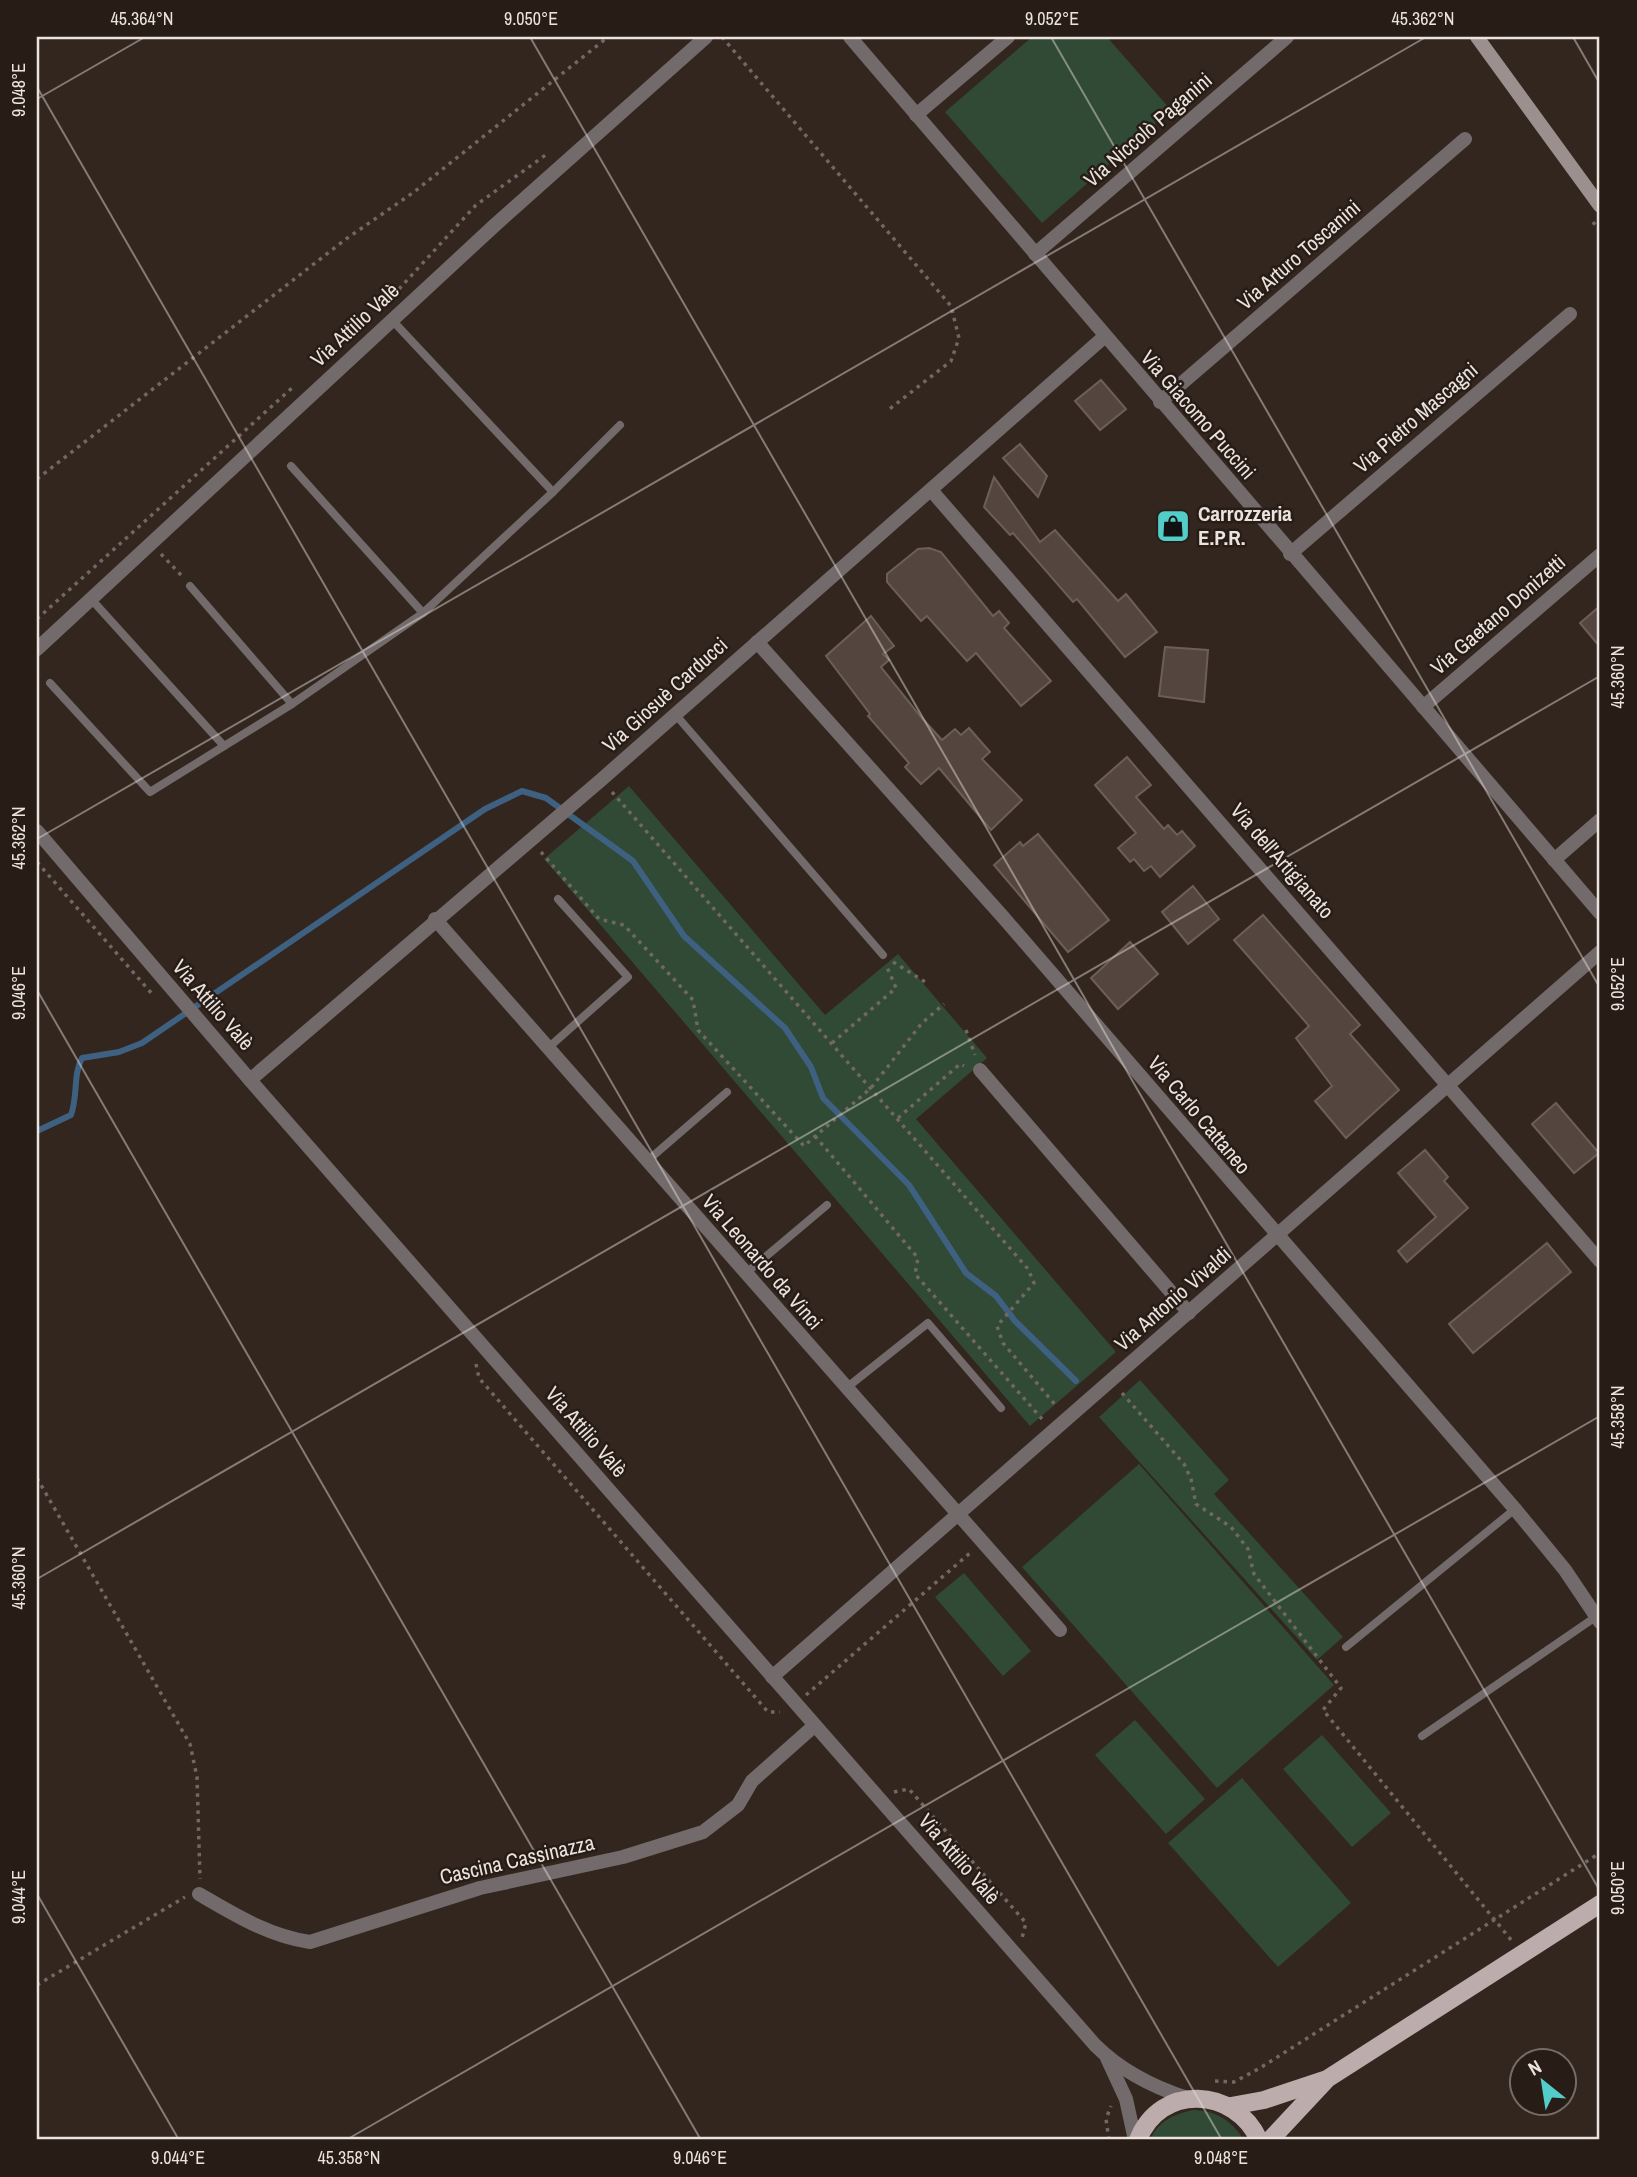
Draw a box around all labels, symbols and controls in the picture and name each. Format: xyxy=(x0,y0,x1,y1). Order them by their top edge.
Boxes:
text: 45.364°N xyxy=(111,6,174,31)
text: 9.050°E xyxy=(504,6,558,31)
text: 9.052°E xyxy=(1025,6,1079,31)
text: 45.362°N xyxy=(1392,6,1455,31)
text: 9.048°E xyxy=(6,63,31,117)
street label: Via Niccolò Paganini xyxy=(1077,66,1218,194)
street label: Via Arturo Toscanini xyxy=(1231,193,1366,316)
street label: Via Attilio Valè xyxy=(304,276,405,373)
street label: Via Giacomo Puccini xyxy=(1134,344,1263,485)
street label: Via Pietro Mascagni xyxy=(1347,356,1484,480)
place label: Carrozzeria E.P.R. xyxy=(1198,499,1292,552)
shop icon: Carrozzeria E.P.R. xyxy=(1154,507,1192,545)
street label: Via Gaetano Donizetti xyxy=(1424,548,1571,681)
street label: Via Giosuè Carducci xyxy=(596,630,734,759)
text: 45.360°N xyxy=(1605,646,1630,709)
street label: Via dell'Artigianato xyxy=(1224,797,1341,925)
text: 45.362°N xyxy=(6,807,31,870)
street label: Via Attilio Valè xyxy=(166,953,261,1056)
text: 9.052°E xyxy=(1605,957,1630,1011)
text: 9.046°E xyxy=(6,966,31,1020)
street label: Via Carlo Cattaneo xyxy=(1141,1049,1257,1180)
street label: Via Leonardo da Vinci xyxy=(695,1188,829,1336)
street label: Via Antonio Vivaldi xyxy=(1108,1240,1237,1357)
street label: Via Attilio Valè xyxy=(539,1380,634,1483)
text: 45.358°N xyxy=(1605,1386,1630,1449)
text: 45.360°N xyxy=(6,1547,31,1610)
street label: Via Attilio Valè xyxy=(912,1807,1007,1910)
street label: Cascina Cassinazza xyxy=(437,1828,597,1891)
text: 9.050°E xyxy=(1605,1861,1630,1915)
text: 9.044°E xyxy=(6,1870,31,1924)
north arrow xyxy=(1508,2048,1578,2118)
text: N xyxy=(1523,2053,1546,2081)
text: 9.044°E xyxy=(151,2145,205,2170)
text: 45.358°N xyxy=(318,2145,381,2170)
text: 9.046°E xyxy=(673,2145,727,2170)
text: 9.048°E xyxy=(1194,2145,1248,2170)

